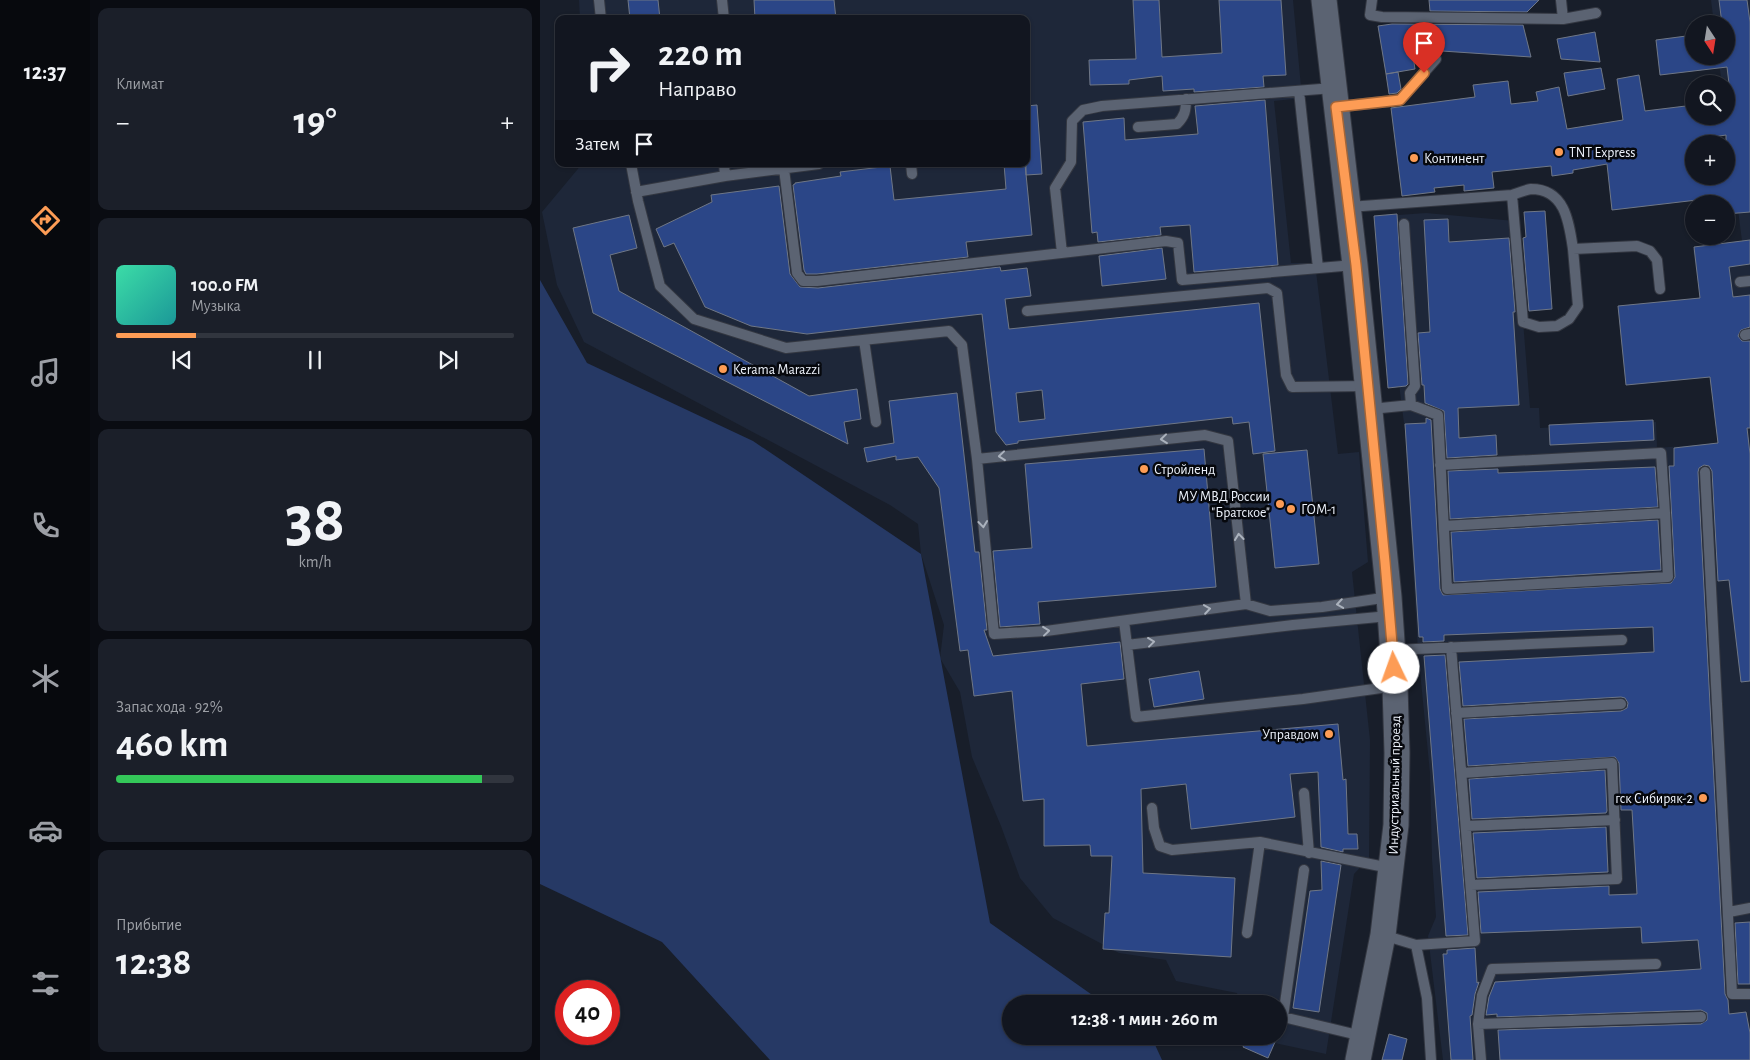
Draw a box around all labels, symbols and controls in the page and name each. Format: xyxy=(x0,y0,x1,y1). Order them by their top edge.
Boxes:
north arrow xyxy=(1685,15,1735,65)
map controls xyxy=(1685,15,1735,245)
pin xyxy=(1403,22,1445,73)
icon: arrive xyxy=(1410,29,1438,57)
icon: right xyxy=(575,35,640,100)
text: 220 m xyxy=(658,37,743,72)
text: 12:37 xyxy=(24,61,66,83)
button: search xyxy=(1685,75,1735,125)
text: Климат xyxy=(116,76,164,92)
text: Направо xyxy=(658,78,736,100)
text: 19° xyxy=(293,103,337,141)
text: − xyxy=(116,109,129,137)
text: + xyxy=(501,109,514,137)
icon: arrive xyxy=(630,130,658,158)
text: Затем xyxy=(575,135,620,154)
button: + xyxy=(1685,135,1735,185)
marker: TNT Express xyxy=(1553,146,1565,158)
place label: TNT Express xyxy=(1569,146,1636,160)
marker: Континент xyxy=(1408,152,1420,164)
place label: Континент xyxy=(1424,152,1485,166)
button: − xyxy=(1685,195,1735,245)
icon: directions xyxy=(28,203,63,238)
text: 100.0 FM xyxy=(191,276,258,295)
text: Музыка xyxy=(191,298,241,314)
icon: previous xyxy=(168,346,196,374)
icon: pause xyxy=(301,346,329,374)
icon: next xyxy=(434,346,462,374)
icon: music xyxy=(28,355,63,390)
marker: Kerama Marazzi xyxy=(717,363,729,375)
place label: Kerama Marazzi xyxy=(733,363,821,377)
one-way arrow xyxy=(1159,434,1167,445)
one-way arrow xyxy=(998,450,1006,461)
marker: Стройленд xyxy=(1138,463,1150,475)
place label: Стройленд xyxy=(1154,463,1215,477)
text: 38 xyxy=(285,488,345,553)
place label: МУ МВД России "Братское" xyxy=(1178,490,1270,520)
marker: МУ МВД России "Братское" xyxy=(1274,498,1286,510)
marker: ГОМ-1 xyxy=(1285,503,1297,515)
place label: ГОМ-1 xyxy=(1301,503,1336,517)
icon: phone xyxy=(28,508,63,543)
one-way arrow xyxy=(977,521,988,529)
one-way arrow xyxy=(1234,533,1245,541)
text: km/h xyxy=(298,554,332,570)
one-way arrow xyxy=(1336,599,1345,609)
one-way arrow xyxy=(1203,605,1211,615)
one-way arrow xyxy=(1042,626,1050,637)
one-way arrow xyxy=(1147,637,1155,648)
position arrow xyxy=(1367,641,1419,693)
icon: climate xyxy=(28,661,63,696)
text: Запас хода · 92% xyxy=(116,699,223,715)
street label: Индустриальный проезд xyxy=(1387,715,1403,855)
text: 460 km xyxy=(116,726,228,764)
place label: Управдом xyxy=(1262,728,1319,742)
marker: Управдом xyxy=(1323,728,1335,740)
place label: гск Сибиряк-2 xyxy=(1615,792,1693,806)
marker: гск Сибиряк-2 xyxy=(1697,792,1709,804)
icon: car xyxy=(28,813,63,848)
text: Прибытие xyxy=(116,917,182,933)
text: 12:38 xyxy=(116,944,191,982)
icon: filters xyxy=(28,966,63,1001)
speed limit sign: 40 xyxy=(555,980,620,1045)
text: 12:38 · 1 мин · 260 m xyxy=(1071,1010,1218,1029)

